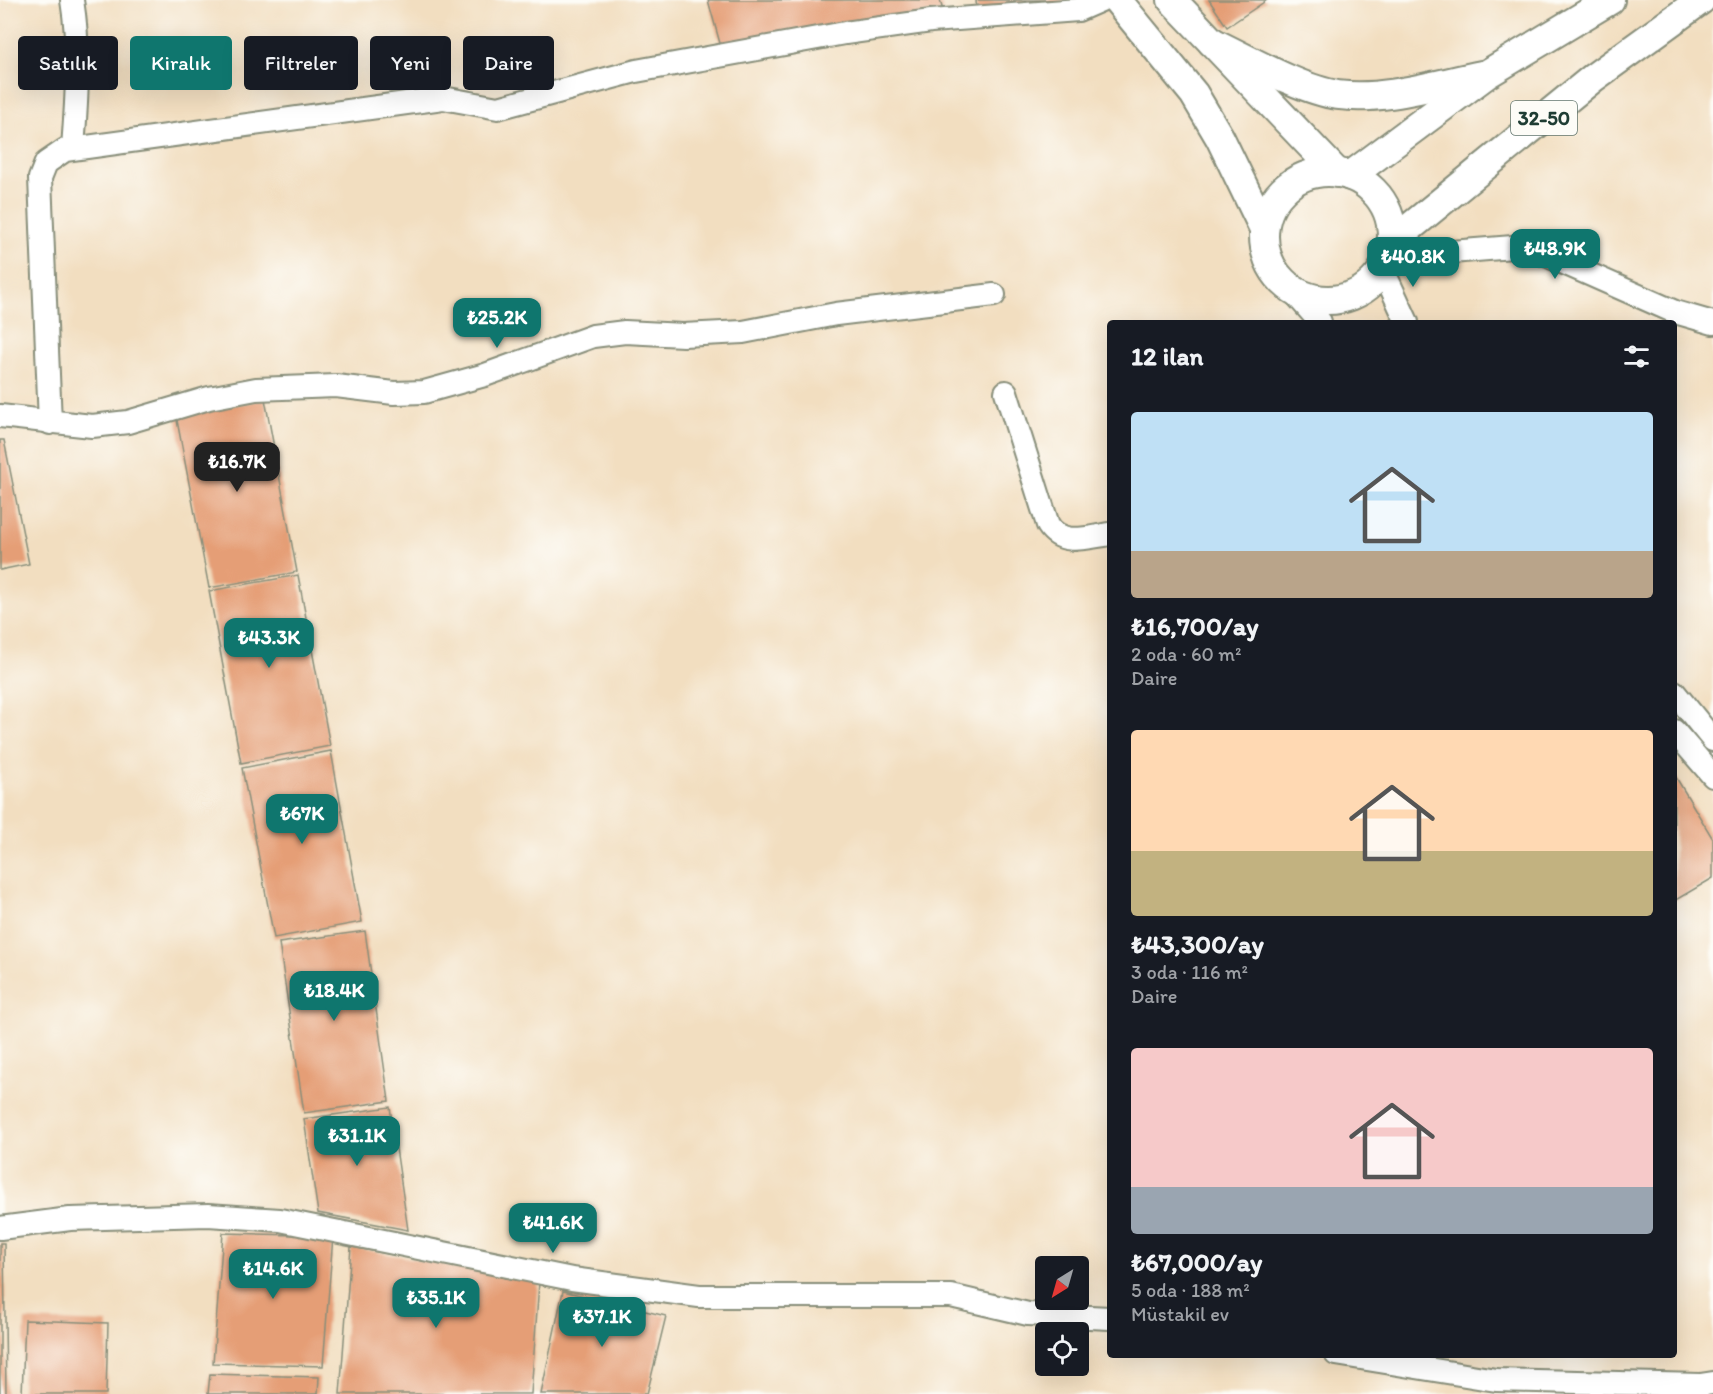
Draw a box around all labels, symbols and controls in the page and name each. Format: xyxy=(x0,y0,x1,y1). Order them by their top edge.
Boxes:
chip: Satılık xyxy=(18,36,118,90)
chip: Kiralık xyxy=(130,36,232,90)
chip: Filtreler xyxy=(244,36,358,90)
chip: Yeni xyxy=(370,36,451,90)
chip: Daire xyxy=(463,36,554,90)
road number: 32-50 xyxy=(1511,101,1577,135)
pin: ₺48.9K xyxy=(1506,229,1604,280)
text: ₺48.9K xyxy=(1524,236,1586,260)
pin: ₺40.8K xyxy=(1364,237,1462,288)
text: ₺40.8K xyxy=(1381,244,1445,268)
pin: ₺25.2K xyxy=(448,298,546,349)
text: ₺25.2K xyxy=(467,305,527,329)
text: 12 ilan xyxy=(1131,340,1203,372)
icon: filters xyxy=(1620,340,1653,373)
pin: ₺16.7K xyxy=(188,442,286,493)
text: ₺16.7K xyxy=(208,449,266,473)
icon: home xyxy=(1338,451,1446,559)
text: ₺16,700/ay xyxy=(1131,610,1258,642)
pin: ₺43.3K xyxy=(220,618,318,669)
text: ₺43.3K xyxy=(238,625,300,649)
text: 2 oda · 60 m² xyxy=(1131,642,1241,666)
text: Daire xyxy=(1131,666,1177,690)
icon: home xyxy=(1338,769,1446,877)
pin: ₺67K xyxy=(266,794,338,845)
text: ₺67K xyxy=(280,801,324,825)
text: ₺43,300/ay xyxy=(1131,928,1264,960)
text: 3 oda · 116 m² xyxy=(1131,960,1248,984)
pin: ₺18.4K xyxy=(285,971,383,1022)
text: ₺18.4K xyxy=(304,978,364,1002)
text: Daire xyxy=(1131,984,1177,1008)
icon: home xyxy=(1338,1087,1446,1195)
pin: ₺31.1K xyxy=(308,1116,406,1167)
text: ₺31.1K xyxy=(328,1123,386,1147)
pin: ₺41.6K xyxy=(504,1203,602,1254)
text: ₺41.6K xyxy=(523,1210,583,1234)
text: ₺67,000/ay xyxy=(1131,1246,1262,1278)
pin: ₺14.6K xyxy=(224,1249,322,1300)
text: ₺14.6K xyxy=(243,1256,303,1280)
north arrow xyxy=(1035,1256,1089,1310)
map controls xyxy=(1035,1256,1089,1376)
pin: ₺35.1K xyxy=(387,1278,485,1329)
text: 5 oda · 188 m² xyxy=(1131,1278,1250,1302)
text: ₺35.1K xyxy=(406,1285,466,1309)
pin: ₺37.1K xyxy=(553,1297,651,1348)
text: Müstakil ev xyxy=(1131,1302,1229,1326)
text: ₺37.1K xyxy=(573,1304,631,1328)
button: locate xyxy=(1035,1322,1089,1376)

